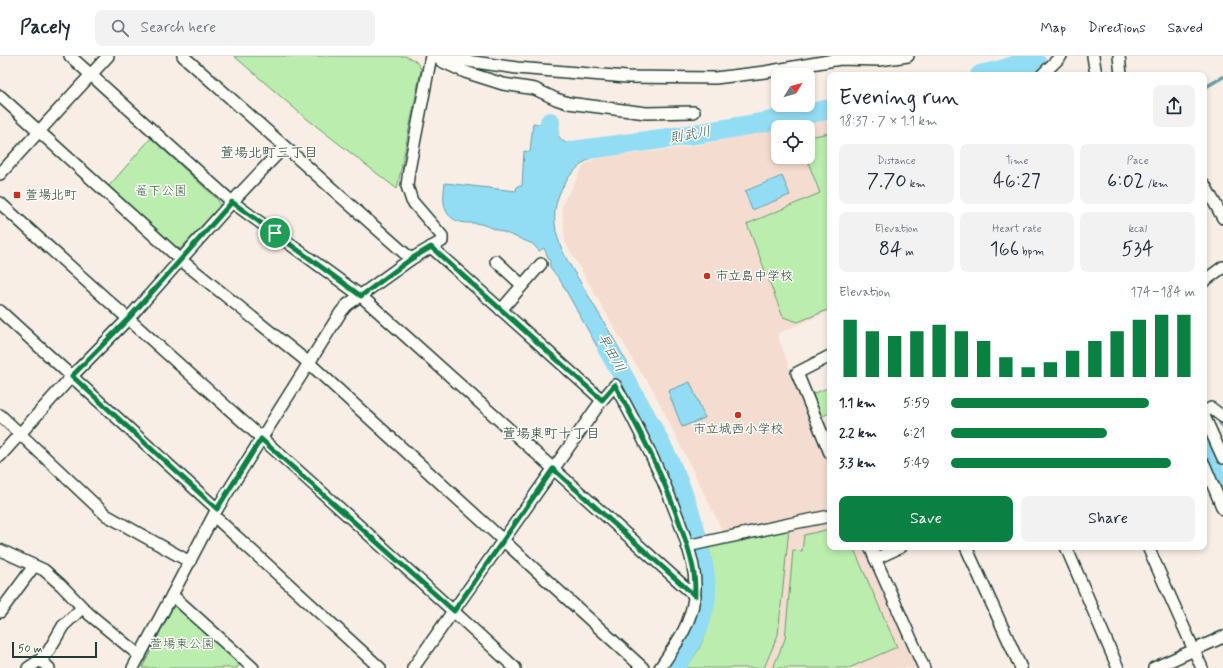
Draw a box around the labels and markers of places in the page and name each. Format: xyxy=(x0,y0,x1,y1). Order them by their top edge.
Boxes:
place label: 萱場北町 xyxy=(25,187,77,204)
marker: 萱場北町 xyxy=(12,190,22,200)
pin xyxy=(258,216,292,250)
place label: 市立島中学校 xyxy=(715,268,793,285)
marker: 市立島中学校 xyxy=(702,271,712,281)
marker: 市立城西小学校 xyxy=(733,410,743,420)
place label: 市立城西小学校 xyxy=(692,421,784,438)

